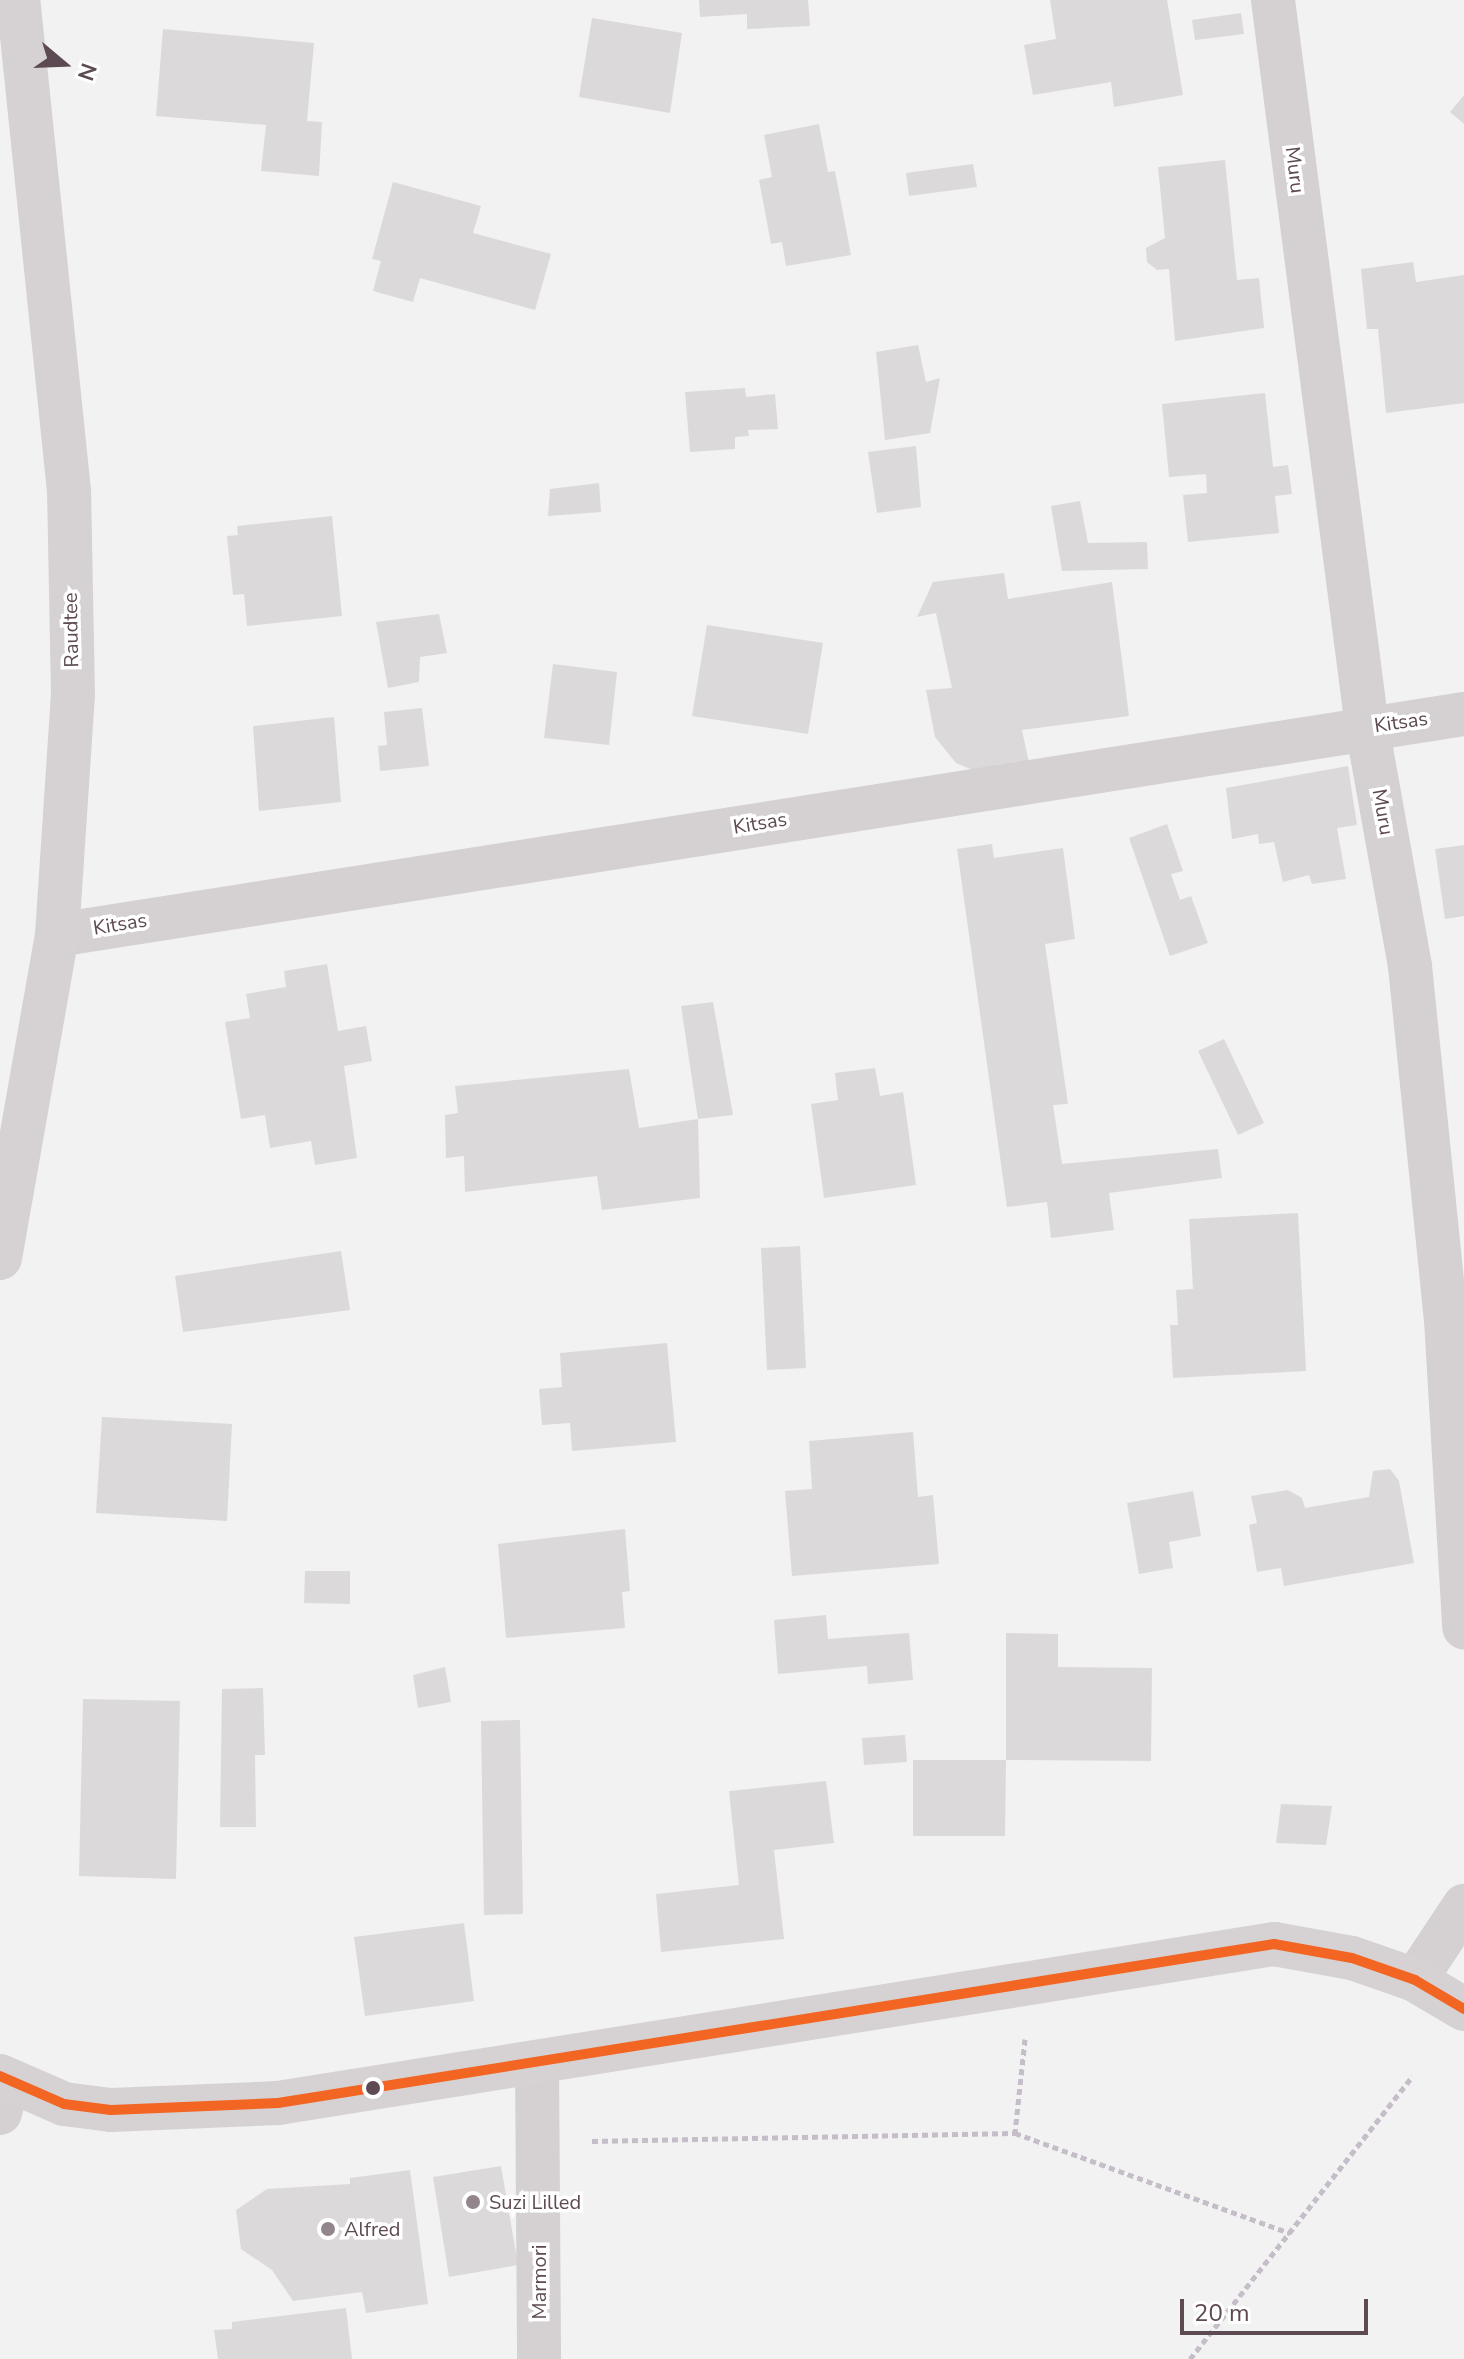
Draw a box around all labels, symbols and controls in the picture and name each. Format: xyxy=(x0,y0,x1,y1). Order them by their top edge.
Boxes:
north arrow xyxy=(24,24,104,104)
text: N xyxy=(70,59,104,84)
street label: Muru xyxy=(1280,145,1310,195)
street label: Raudtee xyxy=(58,592,84,668)
street label: Kitsas xyxy=(1373,706,1429,738)
street label: Muru xyxy=(1367,787,1399,837)
street label: Kitsas xyxy=(731,807,789,839)
street label: Kitsas xyxy=(91,908,149,940)
unlabelled marker xyxy=(365,2080,381,2096)
place label: Suzi Lilled xyxy=(489,2190,581,2214)
marker: Suzi Lilled xyxy=(464,2193,482,2211)
place label: Alfred xyxy=(344,2217,400,2241)
marker: Alfred xyxy=(319,2220,337,2238)
street label: Marmori xyxy=(527,2245,551,2319)
scale bar xyxy=(1184,2283,1372,2333)
text: 20 m xyxy=(1194,2297,1250,2329)

